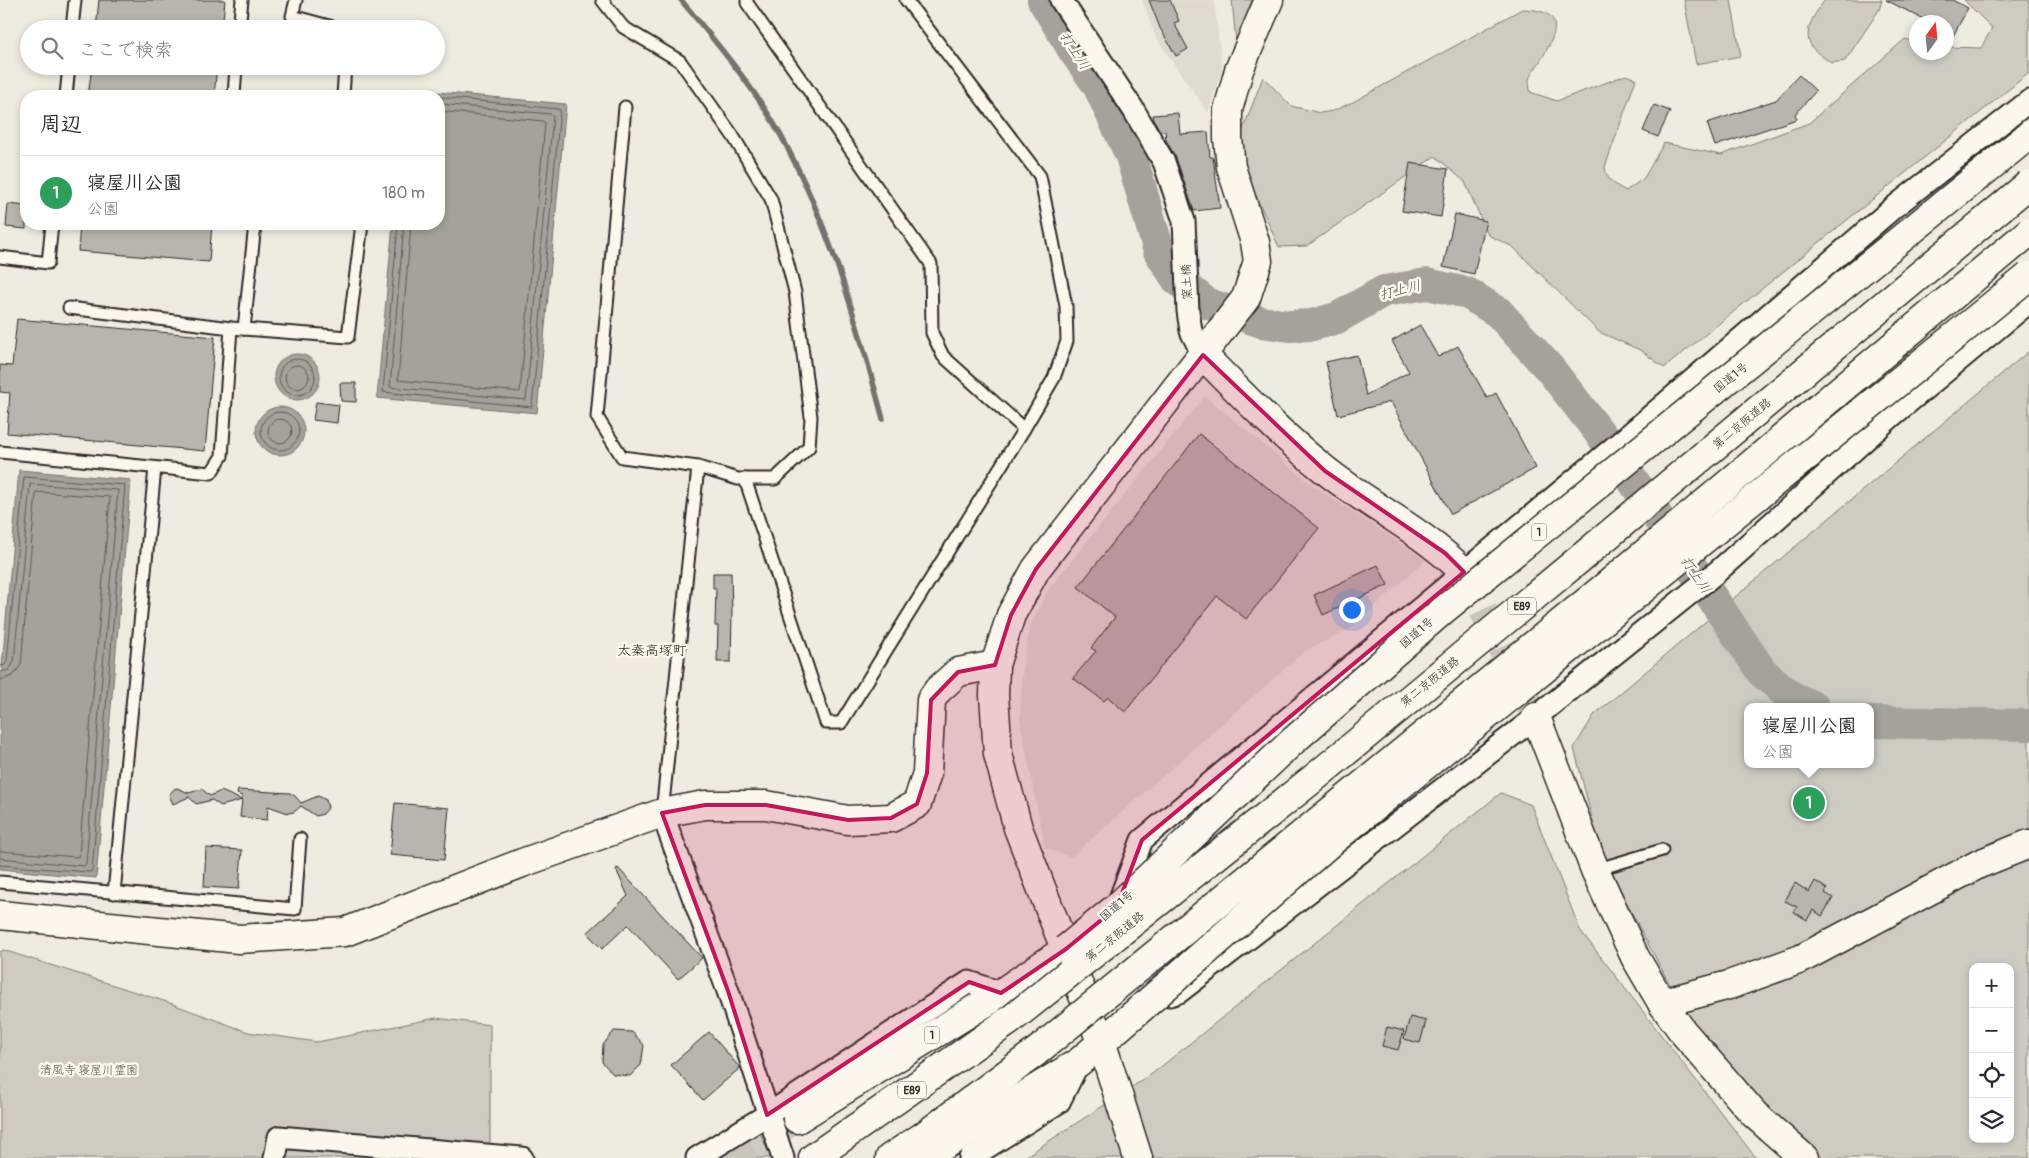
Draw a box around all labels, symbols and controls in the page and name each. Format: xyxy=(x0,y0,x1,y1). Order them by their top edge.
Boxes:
north arrow xyxy=(1909,15,1954,60)
search box xyxy=(20,20,445,75)
water label: 打上川 xyxy=(1056,29,1094,73)
icon: search xyxy=(38,34,66,62)
text: ここで検索 xyxy=(78,38,173,62)
text: 周辺 xyxy=(40,111,82,138)
text: 寝屋川公園 xyxy=(87,171,182,195)
text: 1 xyxy=(53,183,59,203)
text: 180 m xyxy=(382,183,425,203)
text: 公園 xyxy=(87,199,119,219)
street label: 窯土橋 xyxy=(1179,264,1195,300)
water label: 打上川 xyxy=(1378,277,1422,303)
street label: 国道1号 xyxy=(1710,359,1752,397)
street label: 第二京阪道路 xyxy=(1710,395,1774,453)
road number: 1 xyxy=(1532,524,1546,540)
water label: 打上川 xyxy=(1677,553,1715,597)
your location xyxy=(1339,597,1365,623)
road number: E89 xyxy=(1508,598,1536,614)
street label: 国道1号 xyxy=(1397,614,1437,652)
district label: 太秦高塚町 xyxy=(617,642,687,659)
street label: 第二京阪道路 xyxy=(1397,654,1463,710)
popup xyxy=(1744,703,1874,768)
text: 寝屋川公園 xyxy=(1761,714,1857,738)
text: 公園 xyxy=(1761,742,1794,762)
pin: 1 xyxy=(1793,784,1825,822)
street label: 国道1号 xyxy=(1097,887,1137,925)
street label: 第二京阪道路 xyxy=(1082,909,1148,965)
map controls xyxy=(1969,963,2014,1143)
button: + xyxy=(1969,963,2014,1008)
button: − xyxy=(1969,1008,2014,1053)
road number: 1 xyxy=(924,1026,940,1044)
button: locate xyxy=(1969,1053,2014,1098)
park label: 清風寺 寝屋川霊園 xyxy=(40,1063,138,1078)
road number: E89 xyxy=(898,1082,926,1098)
button: layers xyxy=(1969,1098,2014,1143)

